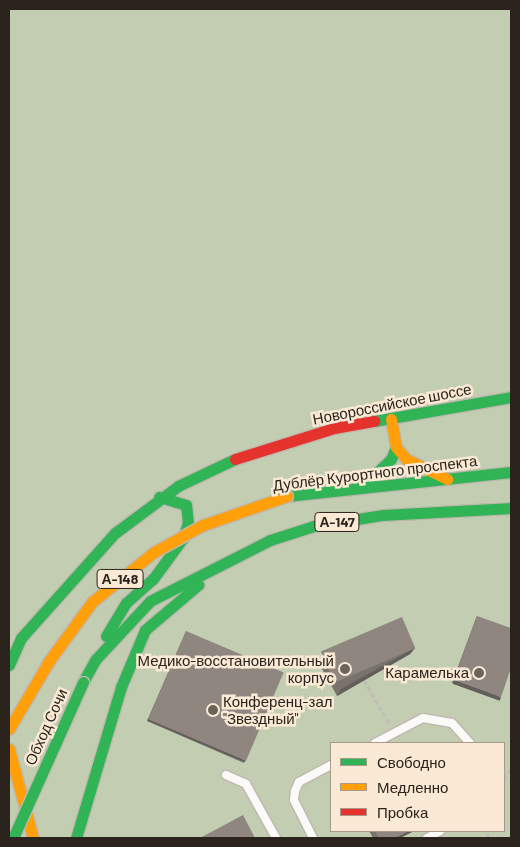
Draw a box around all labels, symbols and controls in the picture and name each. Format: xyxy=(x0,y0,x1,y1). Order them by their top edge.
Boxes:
street label: Новороссийское шоссе xyxy=(311,380,473,428)
street label: Дублёр Курортного проспекта xyxy=(272,452,478,494)
road number: А-147 xyxy=(313,511,361,534)
road number: А-148 xyxy=(96,568,144,590)
place label: Медико-восстановительный корпус xyxy=(137,651,334,686)
marker: Медико-восстановительный корпус xyxy=(338,662,352,676)
place label: Карамелька xyxy=(385,664,469,682)
marker: Карамелька xyxy=(473,667,485,679)
street label: Обход Сочи xyxy=(21,686,71,768)
place label: Конференц-зал "Звездный" xyxy=(223,692,332,727)
marker: Конференц-зал "Звездный" xyxy=(207,704,219,716)
legend xyxy=(330,742,505,832)
text: Свободно xyxy=(377,753,446,771)
text: Медленно xyxy=(377,778,448,796)
text: Пробка xyxy=(377,803,428,821)

